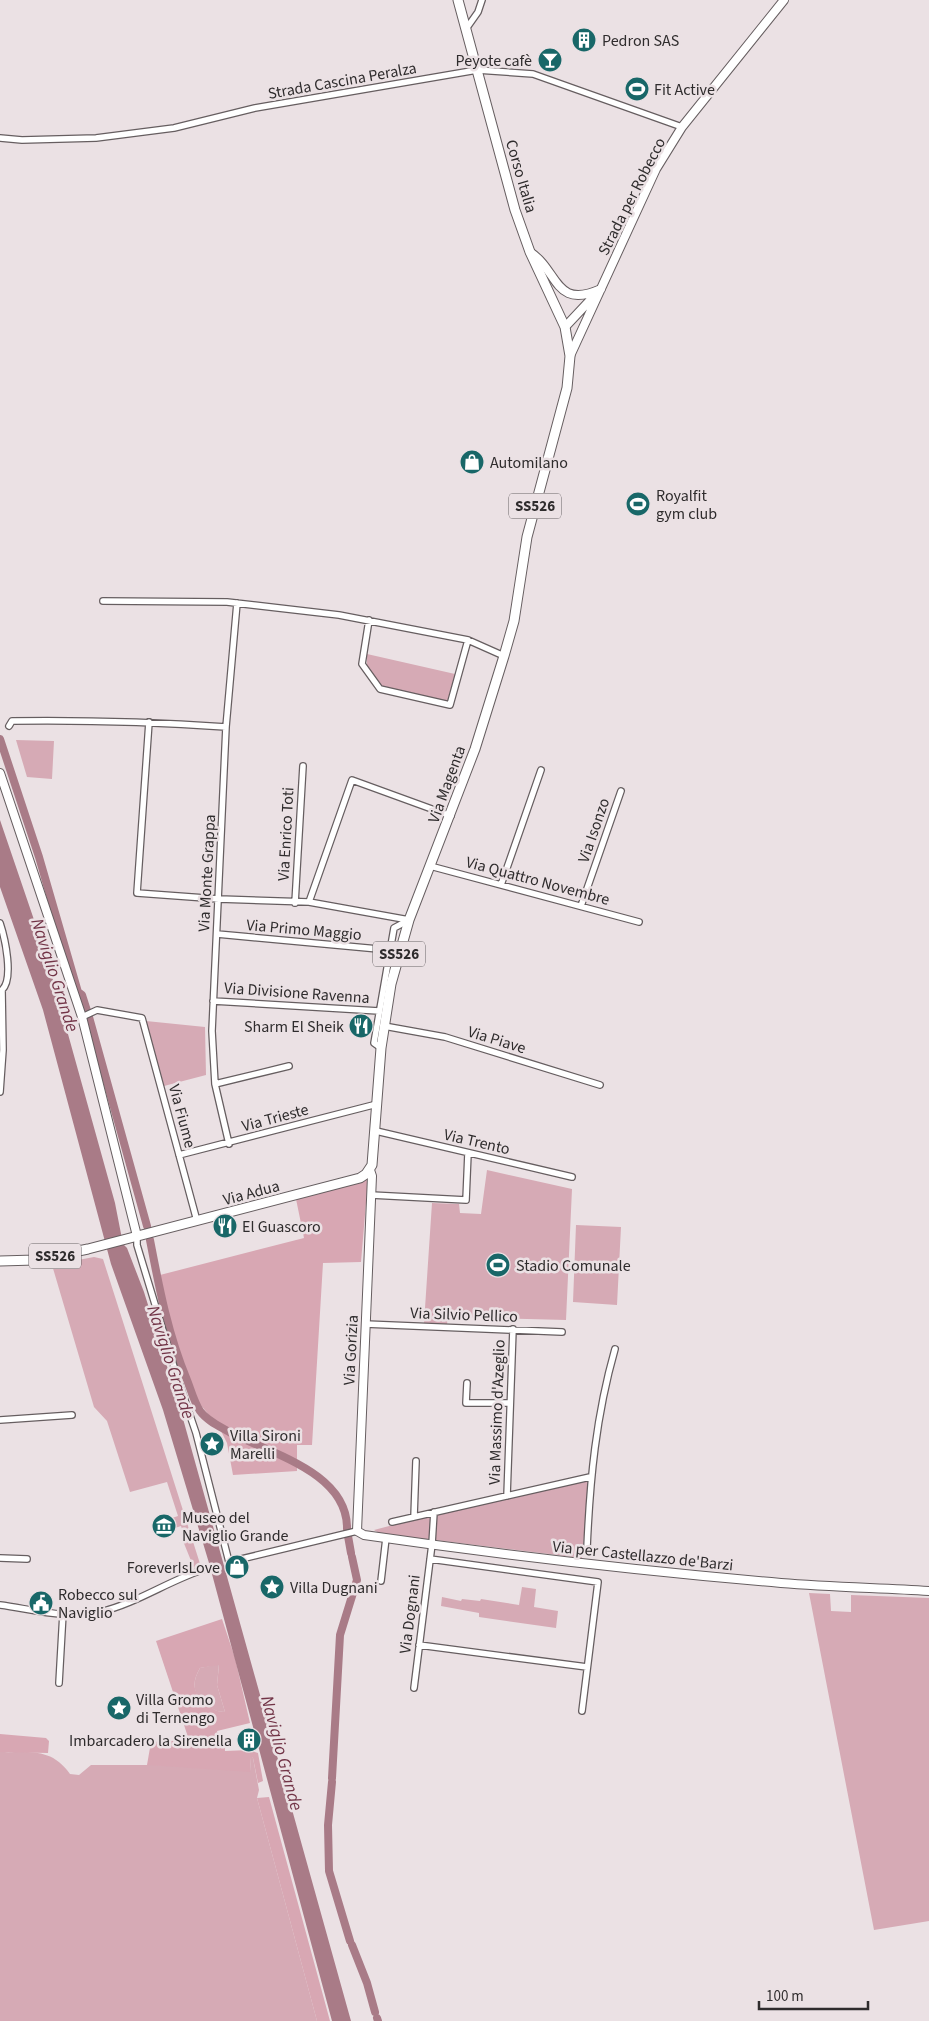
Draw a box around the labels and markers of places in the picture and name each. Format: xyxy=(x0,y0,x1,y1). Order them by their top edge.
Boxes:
building icon: Pedron SAS xyxy=(571,27,597,53)
place label: Pedron SAS xyxy=(602,30,679,52)
bar icon: Peyote cafè xyxy=(537,47,563,73)
place label: Peyote cafè xyxy=(456,50,532,72)
sports icon: Fit Active xyxy=(624,76,650,102)
place label: Fit Active xyxy=(654,79,715,101)
shop icon: Automilano xyxy=(459,449,485,475)
place label: Automilano xyxy=(490,452,568,474)
place label: Royalfit gym club xyxy=(656,485,717,525)
sports icon: Royalfit gym club xyxy=(625,491,651,517)
restaurant icon: Sharm El Sheik xyxy=(348,1013,374,1039)
place label: Sharm El Sheik xyxy=(244,1016,344,1038)
restaurant icon: El Guascoro xyxy=(212,1213,238,1239)
place label: El Guascoro xyxy=(242,1216,321,1238)
sports icon: Stadio Comunale xyxy=(485,1252,511,1278)
place label: Stadio Comunale xyxy=(516,1255,631,1277)
place label: Villa Sironi Marelli xyxy=(230,1425,301,1465)
place icon: Villa Sironi Marelli xyxy=(199,1431,225,1457)
place label: Museo del Naviglio Grande xyxy=(182,1507,289,1547)
museum icon: Museo del Naviglio Grande xyxy=(151,1513,177,1539)
shop icon: ForeverIsLove xyxy=(224,1554,250,1580)
place label: ForeverIsLove xyxy=(127,1557,220,1579)
place icon: Villa Dugnani xyxy=(259,1574,285,1600)
place label: Villa Dugnani xyxy=(290,1577,378,1599)
place label: Robecco sul Naviglio xyxy=(58,1584,138,1624)
public building icon: Robecco sul Naviglio xyxy=(28,1590,54,1616)
place label: Villa Gromo di Ternengo xyxy=(136,1689,215,1729)
place icon: Villa Gromo di Ternengo xyxy=(106,1695,132,1721)
building icon: Imbarcadero la Sirenella xyxy=(236,1727,262,1753)
place label: Imbarcadero la Sirenella xyxy=(69,1730,232,1752)

